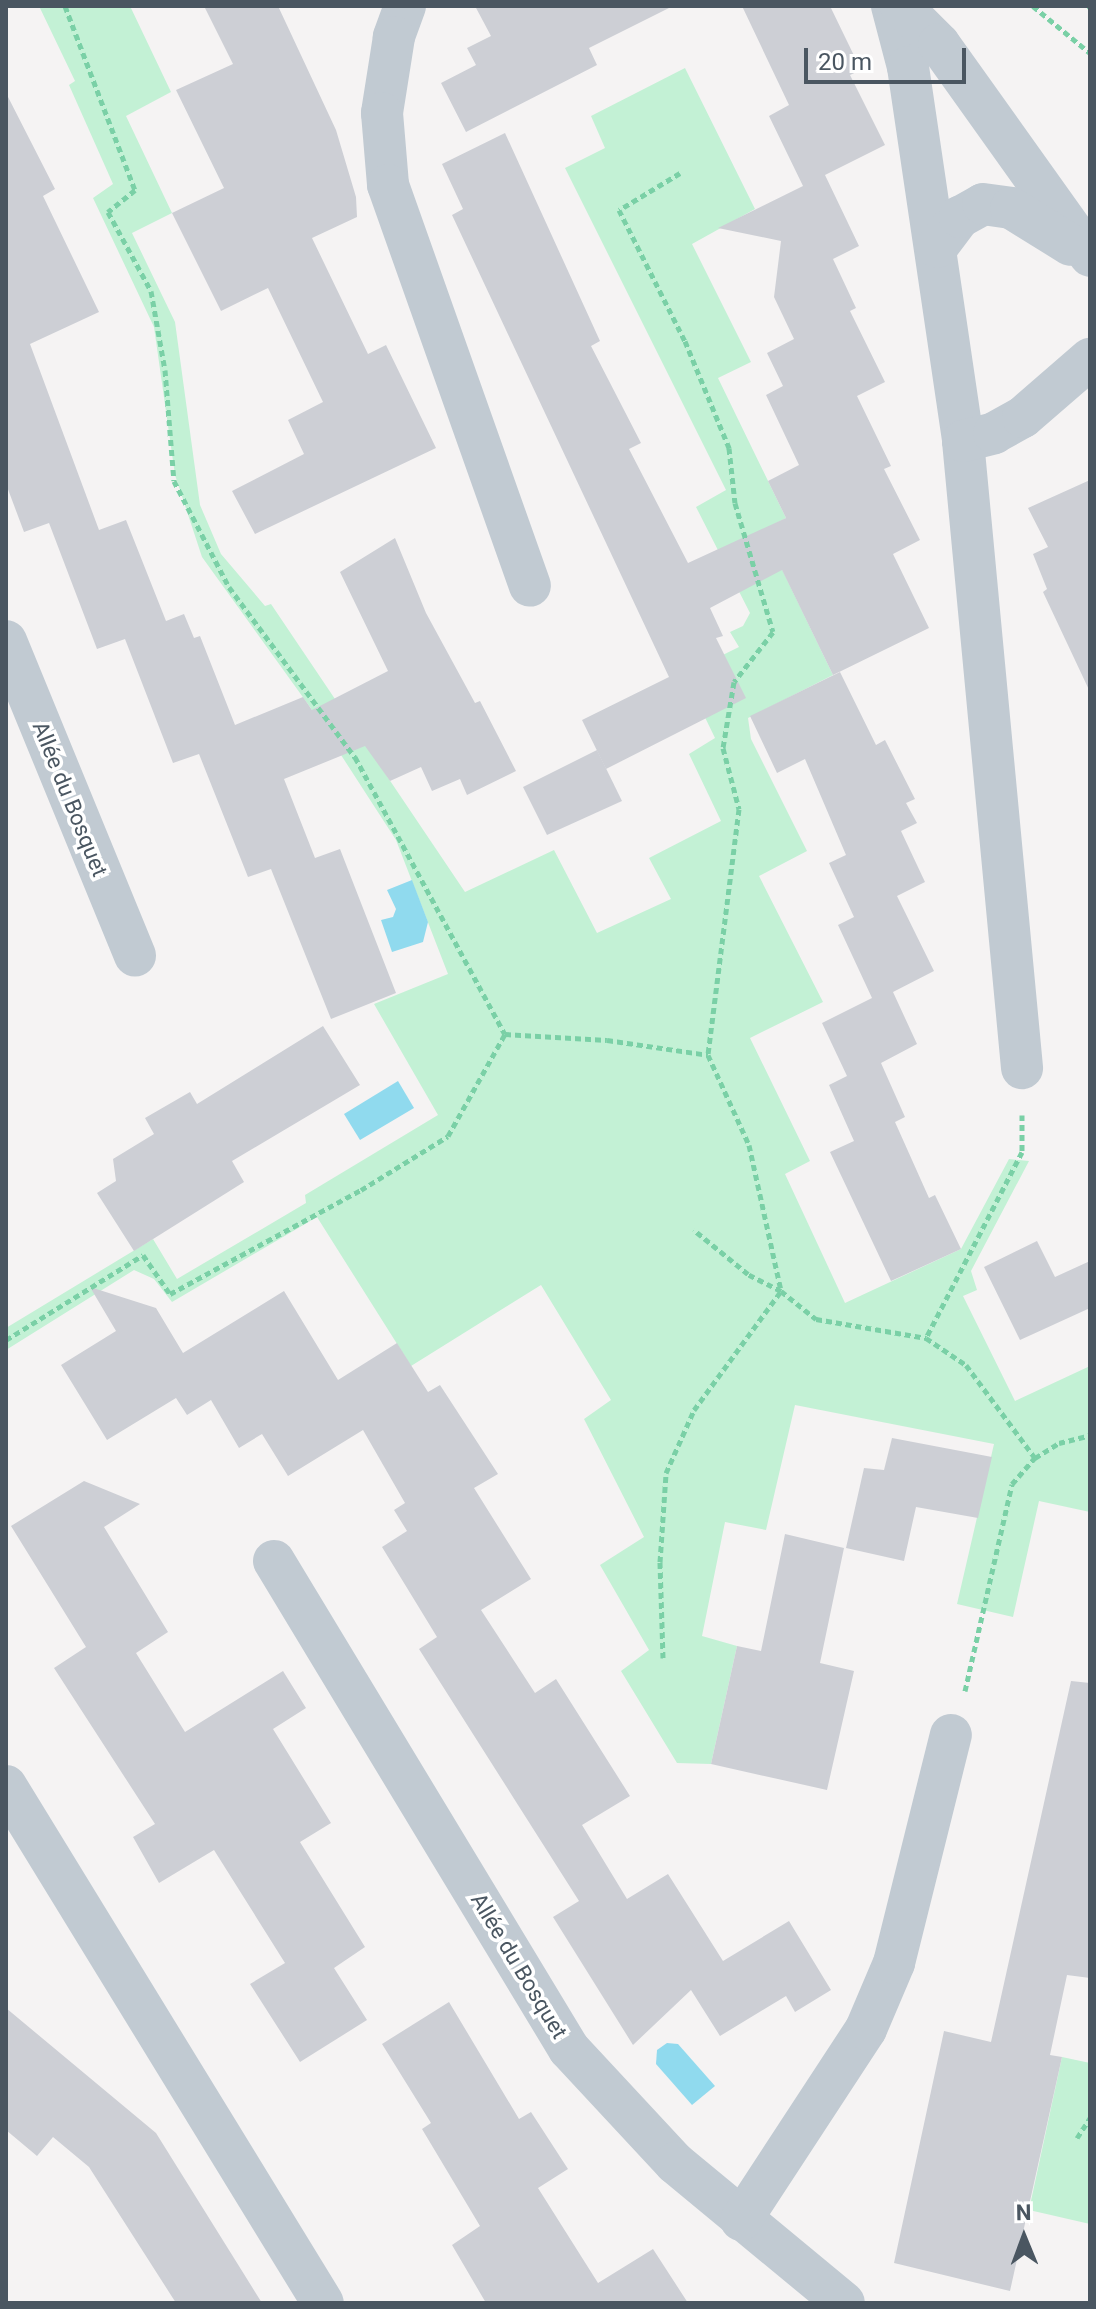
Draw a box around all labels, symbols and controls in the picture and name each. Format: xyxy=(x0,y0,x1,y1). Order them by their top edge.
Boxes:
scale bar xyxy=(808,32,970,82)
text: 20 m xyxy=(818,48,872,76)
street label: Allée du Bosquet xyxy=(27,718,113,880)
street label: Allée du Bosquet xyxy=(465,1889,573,2043)
north arrow xyxy=(984,2197,1064,2277)
text: N xyxy=(1016,2200,1032,2225)

